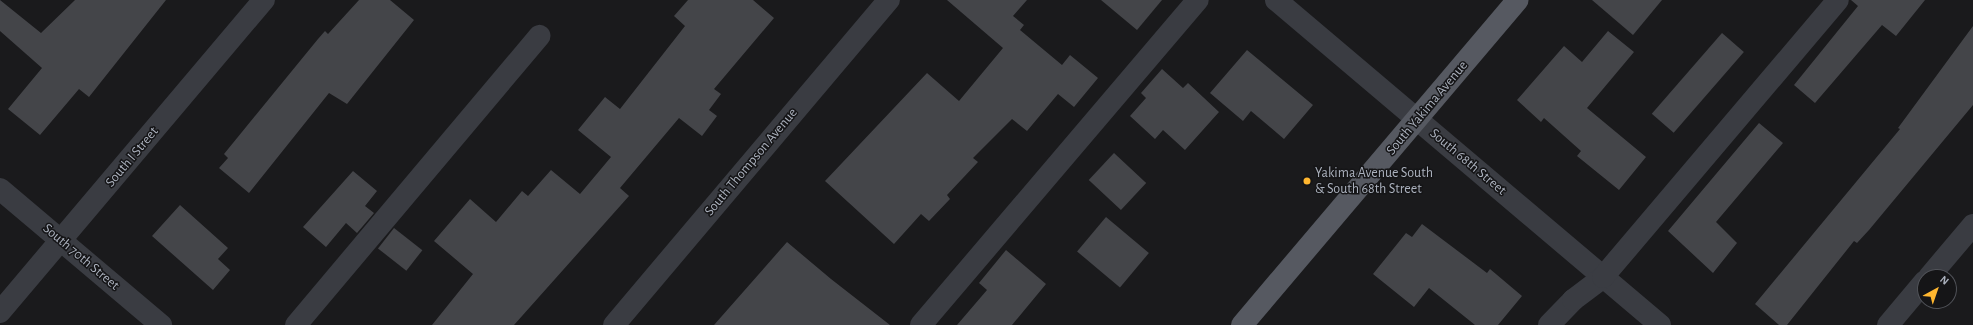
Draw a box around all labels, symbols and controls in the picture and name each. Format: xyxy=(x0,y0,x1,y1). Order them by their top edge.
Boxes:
street label: South Yakima Avenue xyxy=(1383,57,1471,159)
street label: South Thompson Avenue xyxy=(701,105,801,219)
street label: South I Street xyxy=(102,123,162,191)
street label: South 68th Street xyxy=(1426,125,1510,199)
place label: Yakima Avenue South & South 68th Street xyxy=(1315,165,1433,198)
marker: Yakima Avenue South & South 68th Street xyxy=(1302,176,1312,186)
street label: South 70th Street xyxy=(39,220,123,294)
north arrow xyxy=(1917,269,1957,309)
text: N xyxy=(1938,274,1951,287)

